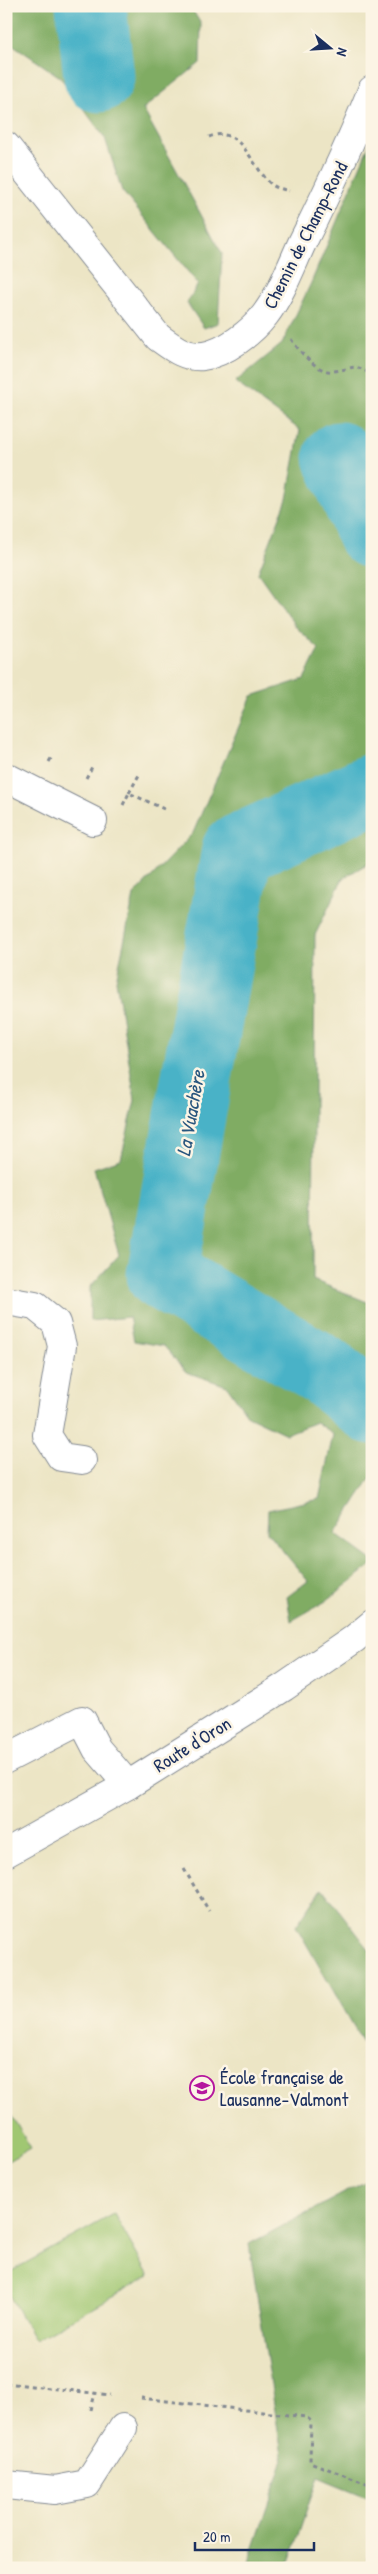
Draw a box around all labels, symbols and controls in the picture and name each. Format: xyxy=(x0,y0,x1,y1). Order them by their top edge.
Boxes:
north arrow xyxy=(306,22,356,72)
text: N xyxy=(332,46,353,59)
street label: Chemin de Champ-Rond xyxy=(257,156,354,313)
water label: La Vuachère xyxy=(169,1067,211,1158)
street label: Route d'Oron xyxy=(148,1710,236,1778)
place label: École française de Lausanne-Valmont xyxy=(220,2064,349,2112)
school or university icon: École française de Lausanne-Valmont xyxy=(189,2075,215,2101)
scale bar xyxy=(195,2519,314,2551)
text: 20 m xyxy=(203,2526,230,2547)

